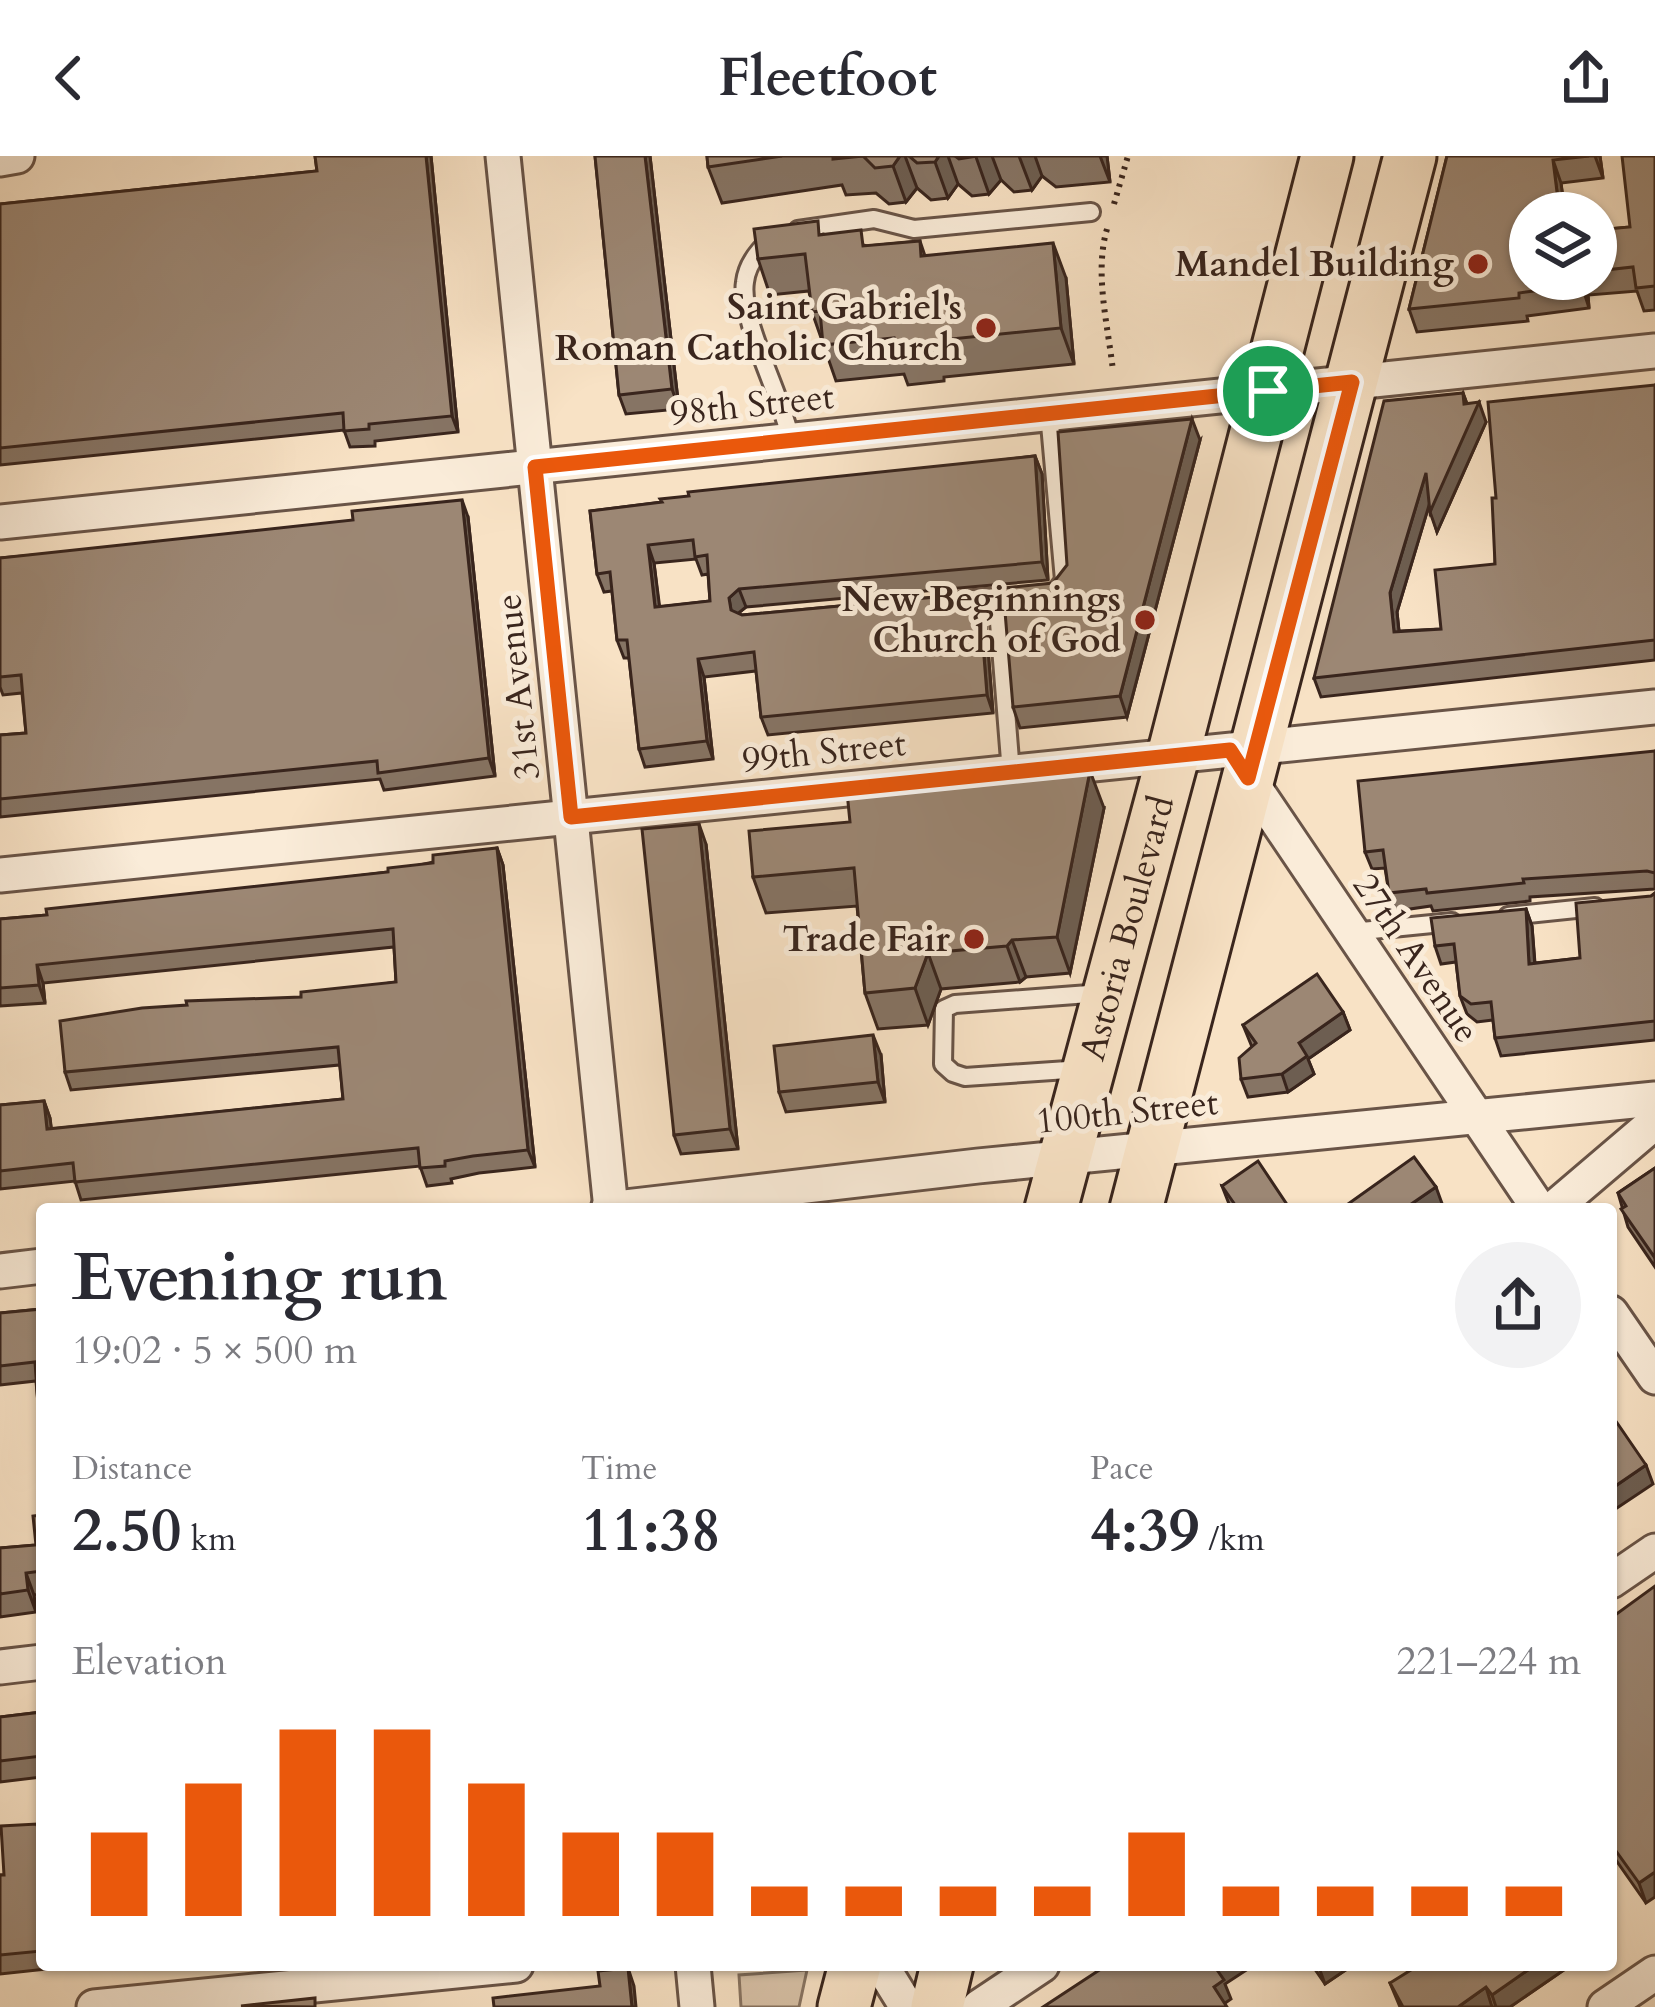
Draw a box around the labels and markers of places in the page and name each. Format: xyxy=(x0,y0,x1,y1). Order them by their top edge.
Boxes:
place label: Mandel Building xyxy=(1175,240,1454,289)
marker: Mandel Building xyxy=(1465,251,1491,277)
place label: Saint Gabriel's Roman Catholic Church xyxy=(555,283,962,373)
marker: Saint Gabriel's Roman Catholic Church xyxy=(973,315,999,341)
pin xyxy=(1217,340,1319,442)
place label: New Beginnings Church of God xyxy=(841,575,1122,665)
marker: New Beginnings Church of God xyxy=(1132,607,1158,633)
place label: Trade Fair xyxy=(782,915,951,964)
marker: Trade Fair xyxy=(961,926,987,952)

